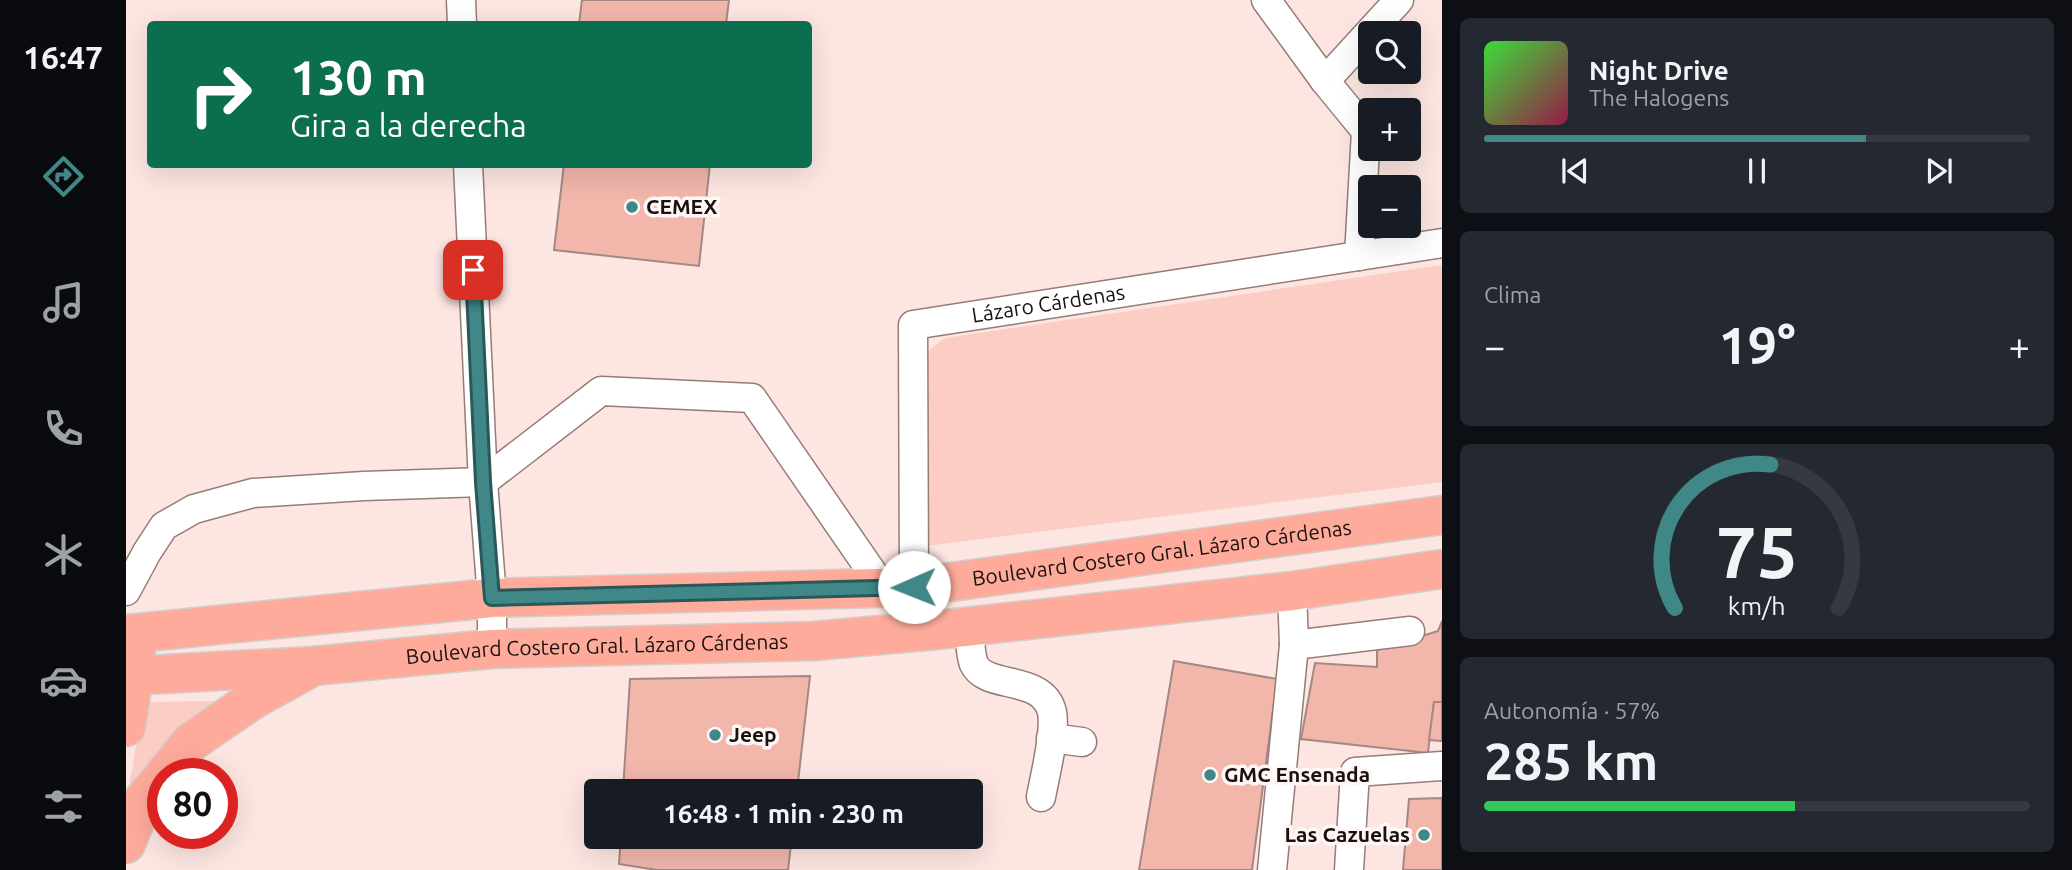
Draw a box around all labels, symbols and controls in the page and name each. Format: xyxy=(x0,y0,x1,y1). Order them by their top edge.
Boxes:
map controls xyxy=(1358,21,1421,238)
button: search xyxy=(1358,21,1421,84)
text: 16:47 xyxy=(23,39,103,75)
icon: right xyxy=(175,49,266,140)
text: 130 m xyxy=(290,49,427,104)
text: Night Drive xyxy=(1589,56,1729,85)
text: The Halogens xyxy=(1589,85,1729,110)
button: + xyxy=(1358,98,1421,161)
text: Gira a la derecha xyxy=(290,107,527,143)
icon: directions xyxy=(39,152,88,201)
icon: previous xyxy=(1556,152,1594,190)
icon: pause xyxy=(1738,152,1776,190)
icon: next xyxy=(1920,152,1958,190)
button: − xyxy=(1358,175,1421,238)
place label: CEMEX xyxy=(646,194,717,218)
marker: CEMEX xyxy=(624,199,640,215)
pin xyxy=(443,240,503,300)
icon: arrive xyxy=(454,251,492,289)
icon: music xyxy=(39,278,88,327)
street label: Lázaro Cárdenas xyxy=(970,279,1126,327)
text: Clima xyxy=(1484,282,1541,307)
text: 19° xyxy=(1718,316,1796,374)
text: − xyxy=(1484,325,1505,367)
text: + xyxy=(2009,325,2030,367)
icon: phone xyxy=(39,404,88,453)
text: 75 xyxy=(1716,510,1798,592)
street label: Boulevard Costero Gral. Lázaro Cárdenas xyxy=(970,514,1353,590)
icon: climate xyxy=(39,530,88,579)
position arrow xyxy=(877,550,951,624)
text: km/h xyxy=(1728,591,1786,619)
street label: Boulevard Costero Gral. Lázaro Cárdenas xyxy=(405,629,788,668)
icon: car xyxy=(39,656,88,705)
text: Autonomía · 57% xyxy=(1484,698,1660,723)
place label: Jeep xyxy=(729,722,777,746)
marker: Jeep xyxy=(707,727,723,743)
text: 285 km xyxy=(1484,732,1658,790)
speed limit sign: 80 xyxy=(147,758,238,849)
place label: GMC Ensenada xyxy=(1224,762,1370,786)
marker: GMC Ensenada xyxy=(1202,767,1218,783)
icon: filters xyxy=(39,782,88,831)
text: 16:48 · 1 min · 230 m xyxy=(663,799,904,828)
place label: Las Cazuelas xyxy=(1284,822,1410,846)
marker: Las Cazuelas xyxy=(1416,827,1432,843)

